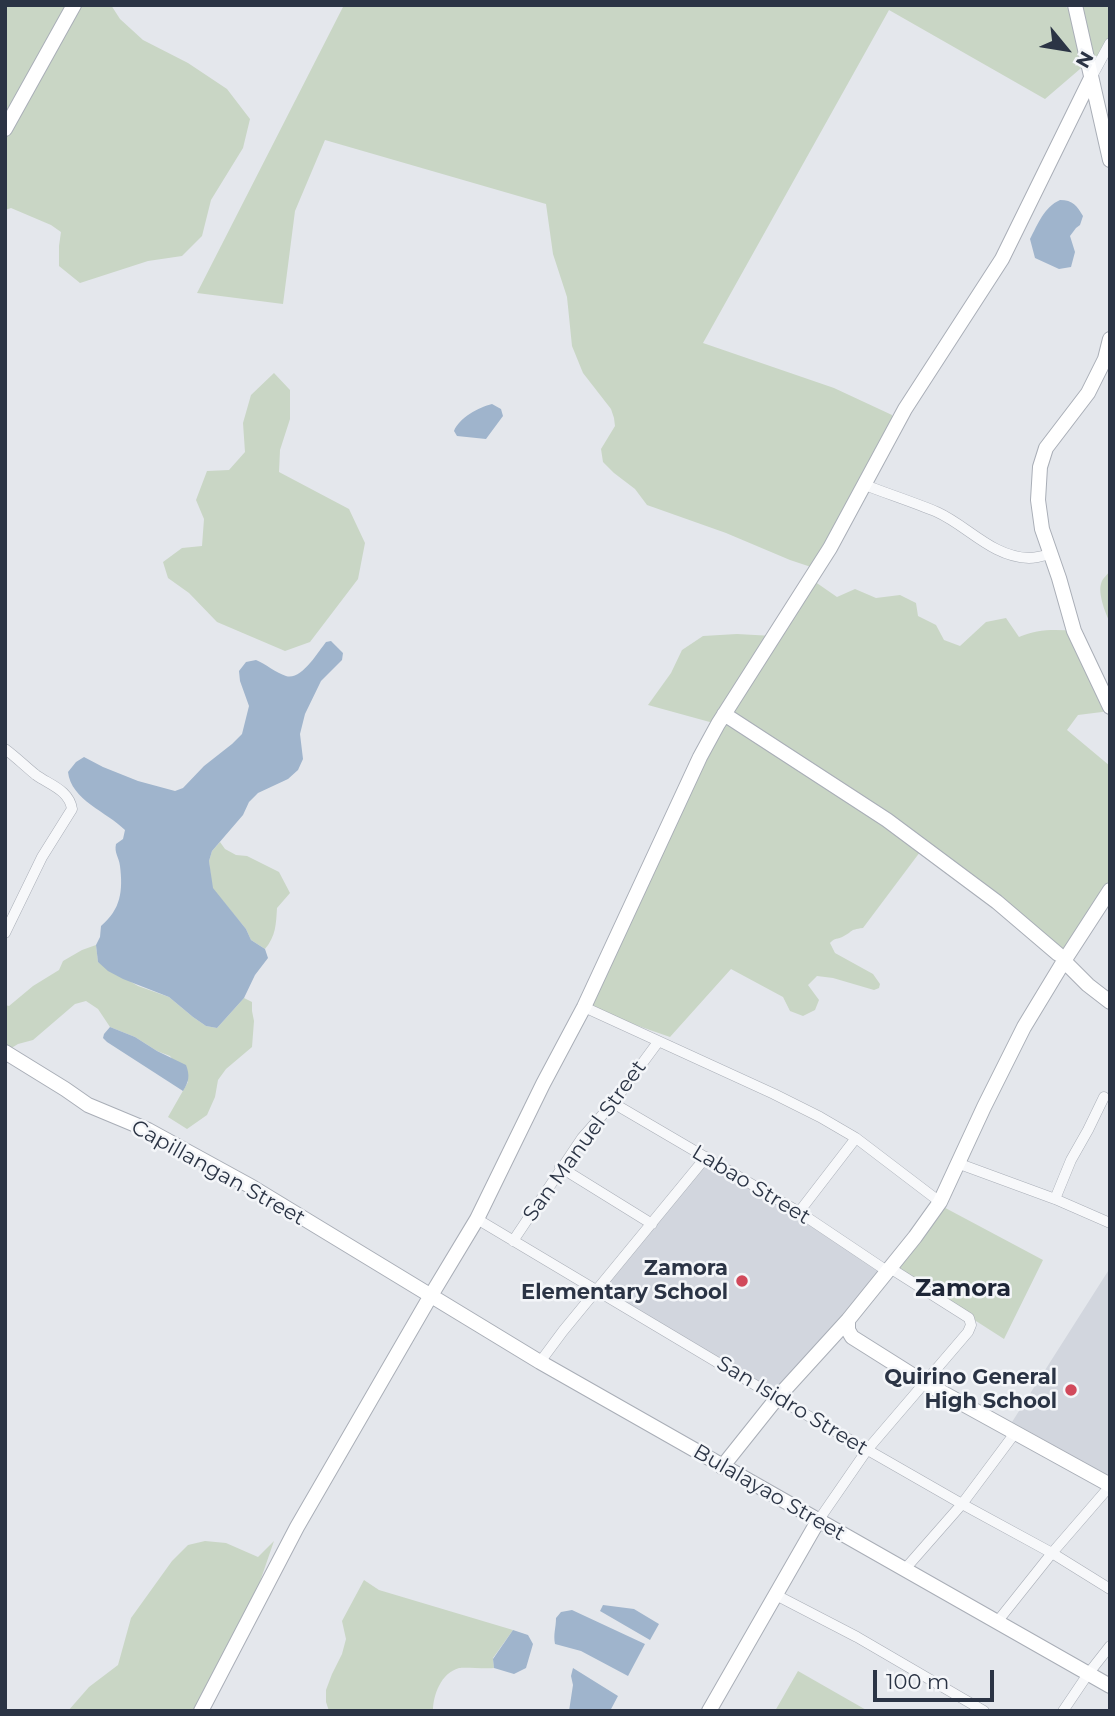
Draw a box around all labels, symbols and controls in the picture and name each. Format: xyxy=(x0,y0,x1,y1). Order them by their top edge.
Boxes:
north arrow xyxy=(1031,14,1101,84)
text: N xyxy=(1071,47,1098,72)
street label: San Manuel Street xyxy=(518,1055,652,1227)
street label: Capillangan Street xyxy=(127,1115,309,1231)
street label: Labao Street xyxy=(687,1140,815,1230)
place label: Zamora Elementary School xyxy=(521,1256,728,1306)
marker: Zamora Elementary School xyxy=(734,1273,750,1289)
district label: Zamora xyxy=(915,1275,1011,1303)
street label: San Isidro Street xyxy=(712,1351,872,1461)
place label: Quirino General High School xyxy=(884,1365,1057,1415)
marker: Quirino General High School xyxy=(1063,1382,1079,1398)
street label: Bulalayao Street xyxy=(689,1439,849,1547)
scale bar xyxy=(877,1656,998,1700)
text: 100 m xyxy=(886,1669,949,1694)

